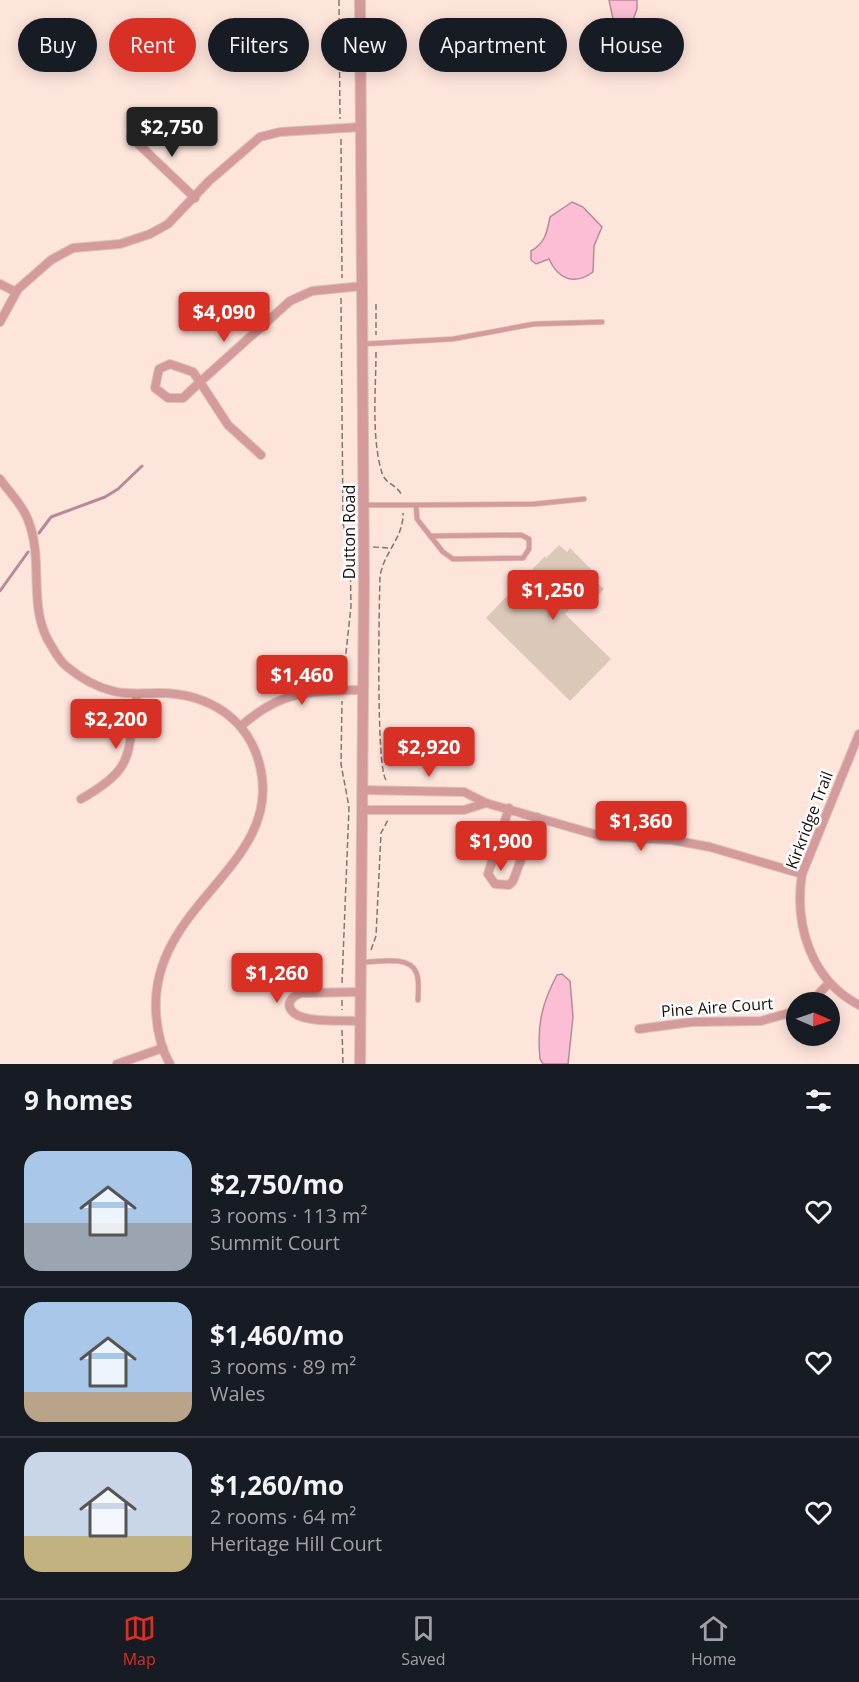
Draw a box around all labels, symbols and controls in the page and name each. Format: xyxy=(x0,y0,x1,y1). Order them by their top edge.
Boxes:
chip: Buy xyxy=(18,18,97,72)
chip: Rent xyxy=(109,18,196,72)
chip: Filters xyxy=(208,18,309,72)
chip: New xyxy=(321,18,407,72)
chip: Apartment xyxy=(419,18,567,72)
chip: House xyxy=(579,18,684,72)
pin: $2,750 xyxy=(123,107,221,158)
text: $2,750 xyxy=(141,113,203,140)
pin: $4,090 xyxy=(175,292,273,343)
text: $4,090 xyxy=(193,298,255,325)
street label: Dutton Road xyxy=(338,485,360,579)
pin: $1,250 xyxy=(504,570,602,621)
text: $1,250 xyxy=(522,576,584,603)
pin: $1,460 xyxy=(253,655,351,706)
text: $1,460 xyxy=(271,661,333,688)
pin: $2,200 xyxy=(67,699,165,750)
text: $2,200 xyxy=(85,705,147,732)
pin: $2,920 xyxy=(380,727,478,778)
text: $2,920 xyxy=(398,733,460,760)
street label: Kirkridge Trail xyxy=(780,768,838,872)
pin: $1,360 xyxy=(592,801,690,852)
text: $1,360 xyxy=(610,807,672,834)
pin: $1,900 xyxy=(452,821,550,872)
text: $1,900 xyxy=(470,827,532,854)
pin: $1,260 xyxy=(228,953,326,1004)
text: $1,260 xyxy=(246,959,308,986)
street label: Pine Aire Court xyxy=(660,992,774,1022)
north arrow xyxy=(786,992,840,1046)
map controls xyxy=(786,992,840,1046)
text: 9 homes xyxy=(24,1082,133,1118)
icon: filters xyxy=(802,1084,835,1117)
text: $2,750/mo xyxy=(210,1166,344,1202)
icon: home xyxy=(72,1175,144,1247)
icon: heart xyxy=(802,1195,835,1228)
text: 3 rooms · 113 m² xyxy=(210,1202,368,1229)
text: Summit Court xyxy=(210,1229,340,1256)
text: $1,460/mo xyxy=(210,1317,344,1353)
icon: home xyxy=(72,1326,144,1398)
icon: heart xyxy=(802,1346,835,1379)
text: 3 rooms · 89 m² xyxy=(210,1353,356,1380)
text: Wales xyxy=(210,1380,265,1407)
text: $1,260/mo xyxy=(210,1467,344,1503)
icon: home xyxy=(72,1476,144,1548)
icon: heart xyxy=(802,1496,835,1529)
text: 2 rooms · 64 m² xyxy=(210,1503,356,1530)
text: Heritage Hill Court xyxy=(210,1530,382,1557)
tab: Map xyxy=(123,1612,156,1670)
tab: Saved xyxy=(401,1612,446,1670)
tab: Home xyxy=(691,1612,736,1670)

